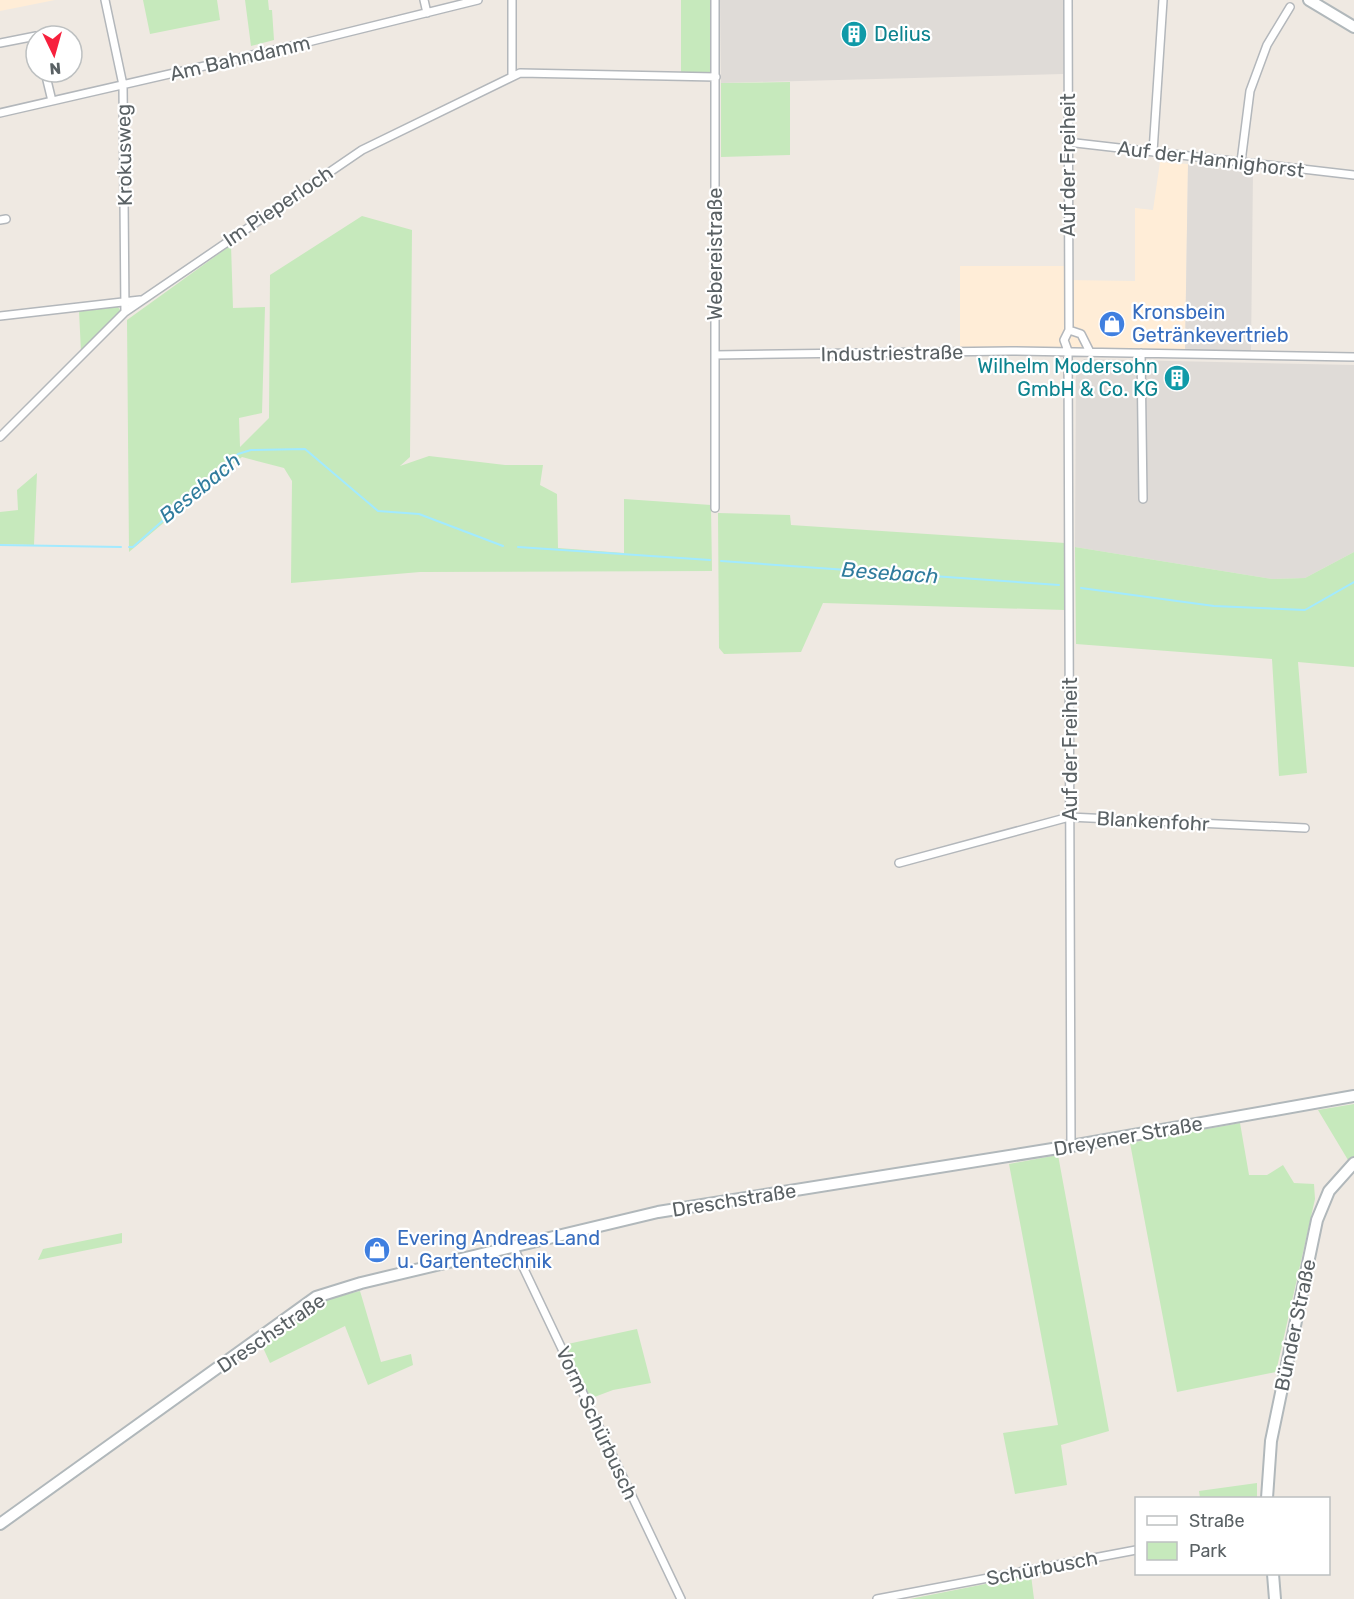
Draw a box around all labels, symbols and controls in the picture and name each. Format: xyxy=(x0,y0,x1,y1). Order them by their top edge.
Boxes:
building icon: Delius xyxy=(839,19,869,49)
place label: Delius xyxy=(874,22,931,46)
north arrow xyxy=(24,24,84,84)
street label: Am Bahndamm xyxy=(167,30,313,86)
text: N xyxy=(49,58,62,78)
street label: Auf der Freiheit xyxy=(1056,93,1080,237)
street label: Krokusweg xyxy=(111,104,137,206)
street label: Auf der Hannighorst xyxy=(1116,136,1306,182)
street label: Im Pieperloch xyxy=(219,160,337,252)
street label: Webereistraße xyxy=(703,188,727,320)
place label: Kronsbein Getränkevertrieb xyxy=(1132,300,1289,347)
shop icon: Kronsbein Getränkevertrieb xyxy=(1097,309,1127,339)
street label: Industriestraße xyxy=(820,340,964,366)
place label: Wilhelm Modersohn GmbH & Co. KG xyxy=(977,354,1158,401)
building icon: Wilhelm Modersohn GmbH & Co. KG xyxy=(1162,363,1192,393)
water label: Besebach xyxy=(154,447,245,528)
water label: Besebach xyxy=(841,557,939,588)
street label: Auf der Freiheit xyxy=(1058,677,1082,821)
street label: Blankenfohr xyxy=(1096,806,1211,836)
street label: Dreyener Straße xyxy=(1052,1111,1204,1161)
street label: Dreschstraße xyxy=(670,1178,798,1222)
place label: Evering Andreas Land u. Gartentechnik xyxy=(397,1226,600,1273)
shop icon: Evering Andreas Land u. Gartentechnik xyxy=(362,1235,392,1265)
street label: Bünder Straße xyxy=(1269,1257,1321,1393)
street label: Dreschstraße xyxy=(212,1288,330,1378)
street label: Vorm Schürbusch xyxy=(551,1342,643,1504)
legend xyxy=(1135,1497,1330,1575)
text: Straße xyxy=(1189,1510,1245,1532)
text: Park xyxy=(1189,1540,1227,1562)
street label: Schürbusch xyxy=(984,1545,1100,1591)

